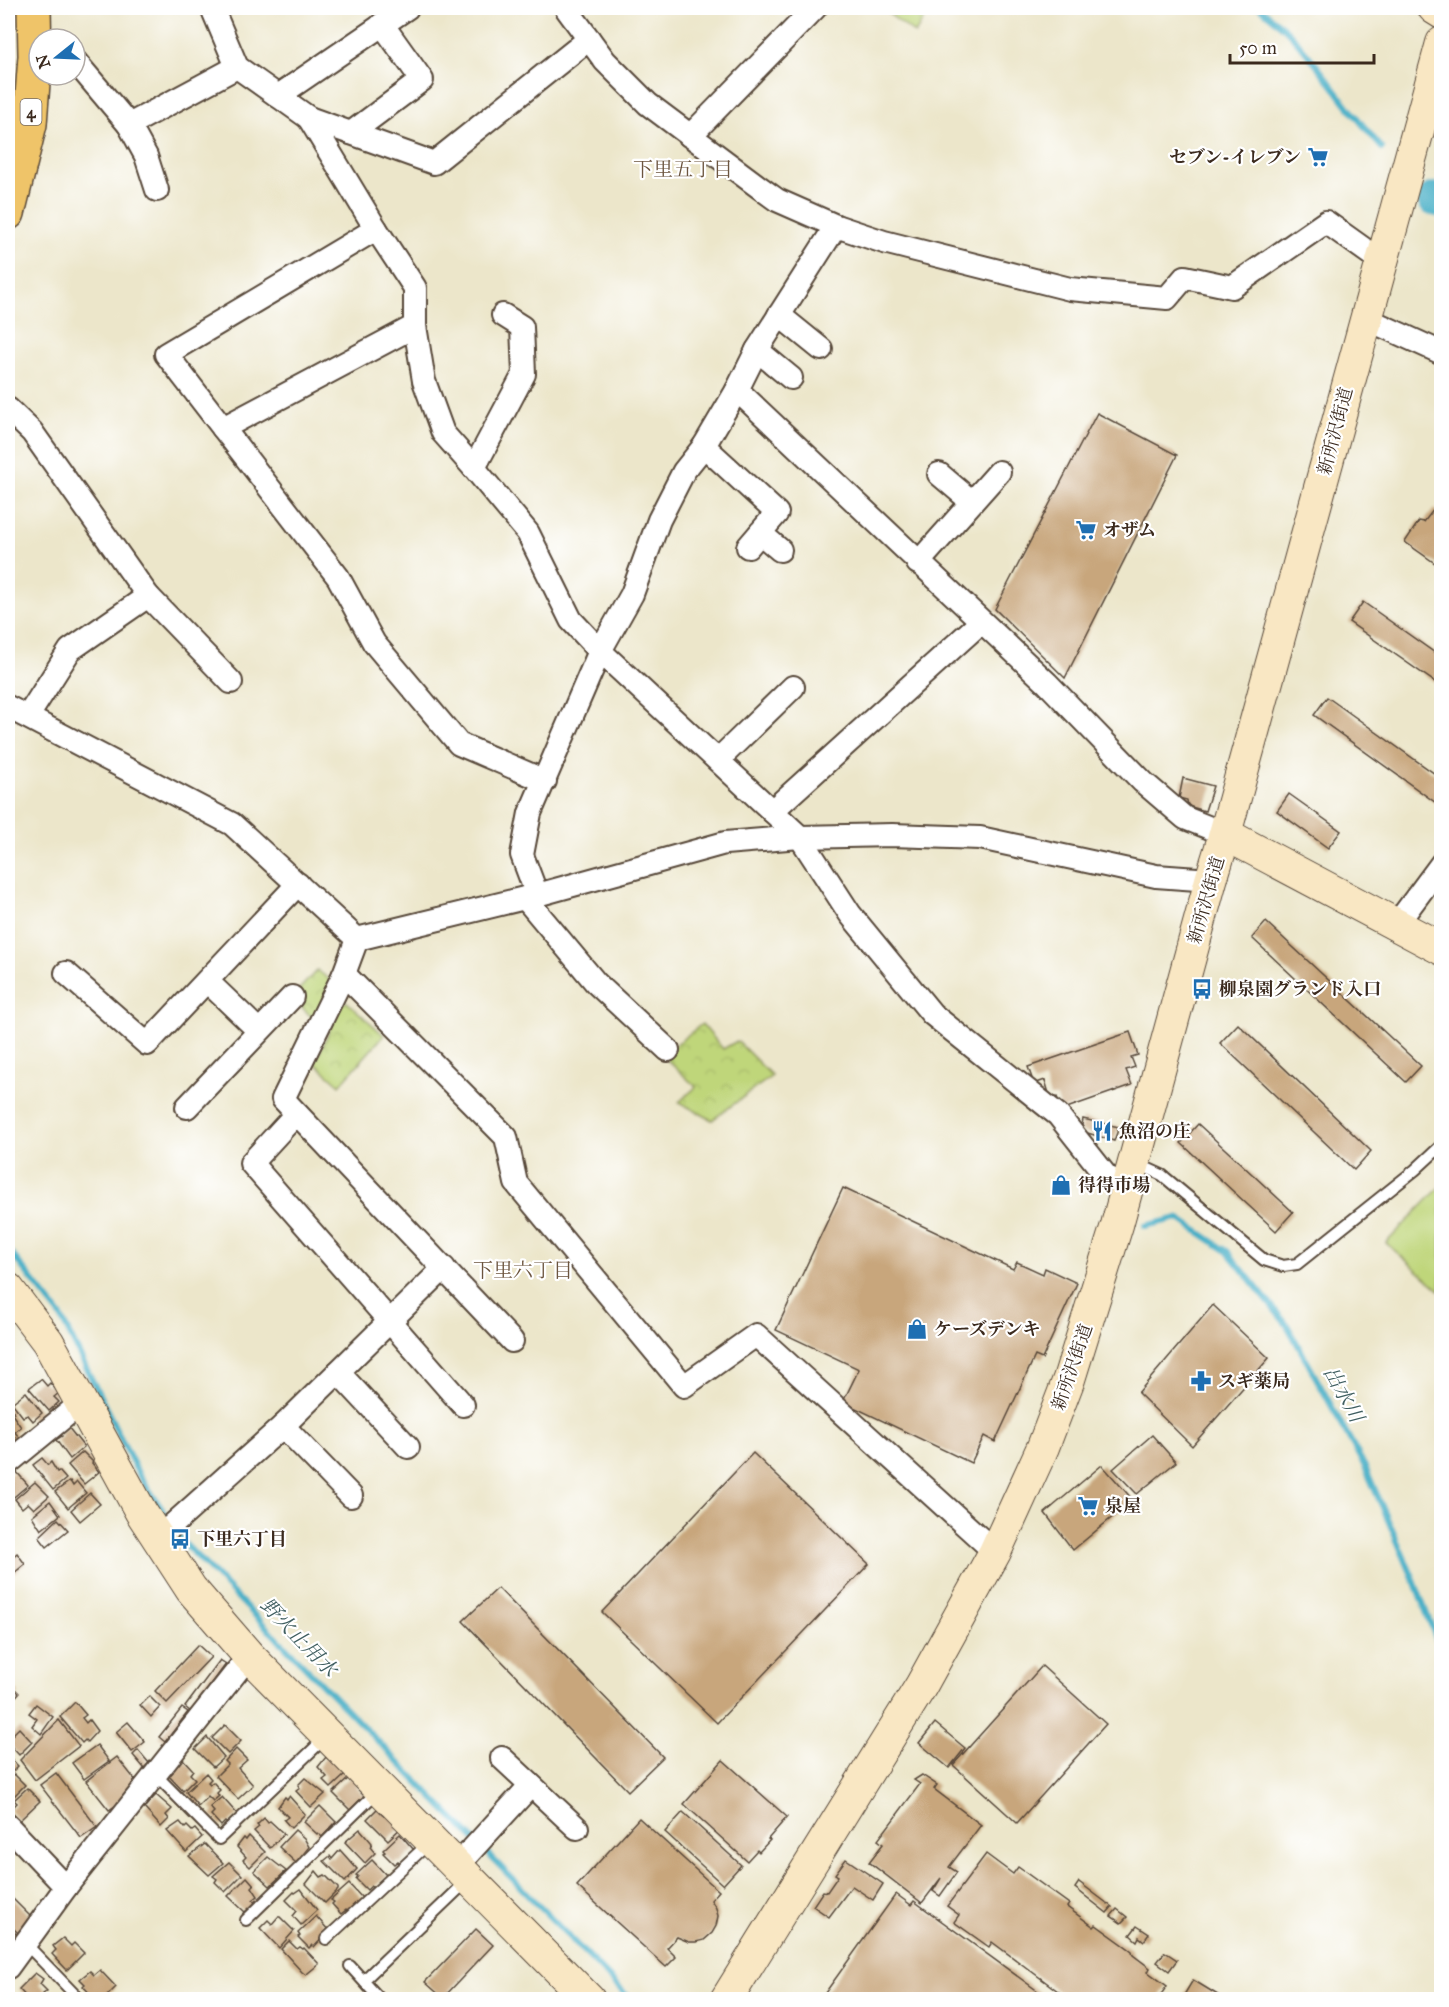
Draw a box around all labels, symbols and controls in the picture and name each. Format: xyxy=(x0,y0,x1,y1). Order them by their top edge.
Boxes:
north arrow xyxy=(27,27,87,87)
scale bar xyxy=(1230,27,1374,65)
text: 50 m xyxy=(1239,37,1277,59)
text: N xyxy=(32,52,54,71)
road number: 4 xyxy=(20,99,42,125)
supermarket icon: セブン-イレブン xyxy=(1306,145,1330,169)
place label: セブン-イレブン xyxy=(1169,146,1301,168)
district label: 下里五丁目 xyxy=(633,157,733,181)
street label: 新所沢街道 xyxy=(1313,385,1357,477)
supermarket icon: オザム xyxy=(1074,518,1098,542)
place label: オザム xyxy=(1103,519,1156,541)
street label: 新所沢街道 xyxy=(1183,854,1229,946)
bus stop icon: 柳泉園グランド入口 xyxy=(1190,977,1214,1001)
place label: 柳泉園グランド入口 xyxy=(1219,978,1381,1000)
restaurant icon: 魚沼の庄 xyxy=(1090,1119,1114,1143)
place label: 魚沼の庄 xyxy=(1119,1120,1191,1142)
shop icon: 得得市場 xyxy=(1049,1173,1073,1197)
place label: 得得市場 xyxy=(1078,1174,1150,1196)
district label: 下里六丁目 xyxy=(473,1258,573,1282)
shop icon: ケーズデンキ xyxy=(905,1317,929,1341)
place label: ケーズデンキ xyxy=(934,1318,1040,1340)
street label: 新所沢街道 xyxy=(1047,1321,1097,1413)
water label: 出水川 xyxy=(1319,1362,1370,1428)
pharmacy icon: スギ薬局 xyxy=(1189,1369,1213,1393)
place label: スギ薬局 xyxy=(1218,1370,1290,1392)
supermarket icon: 泉屋 xyxy=(1076,1494,1100,1518)
place label: 泉屋 xyxy=(1105,1495,1141,1517)
bus stop icon: 下里六丁目 xyxy=(168,1527,192,1551)
place label: 下里六丁目 xyxy=(197,1528,287,1550)
water label: 野火止用水 xyxy=(256,1593,344,1683)

